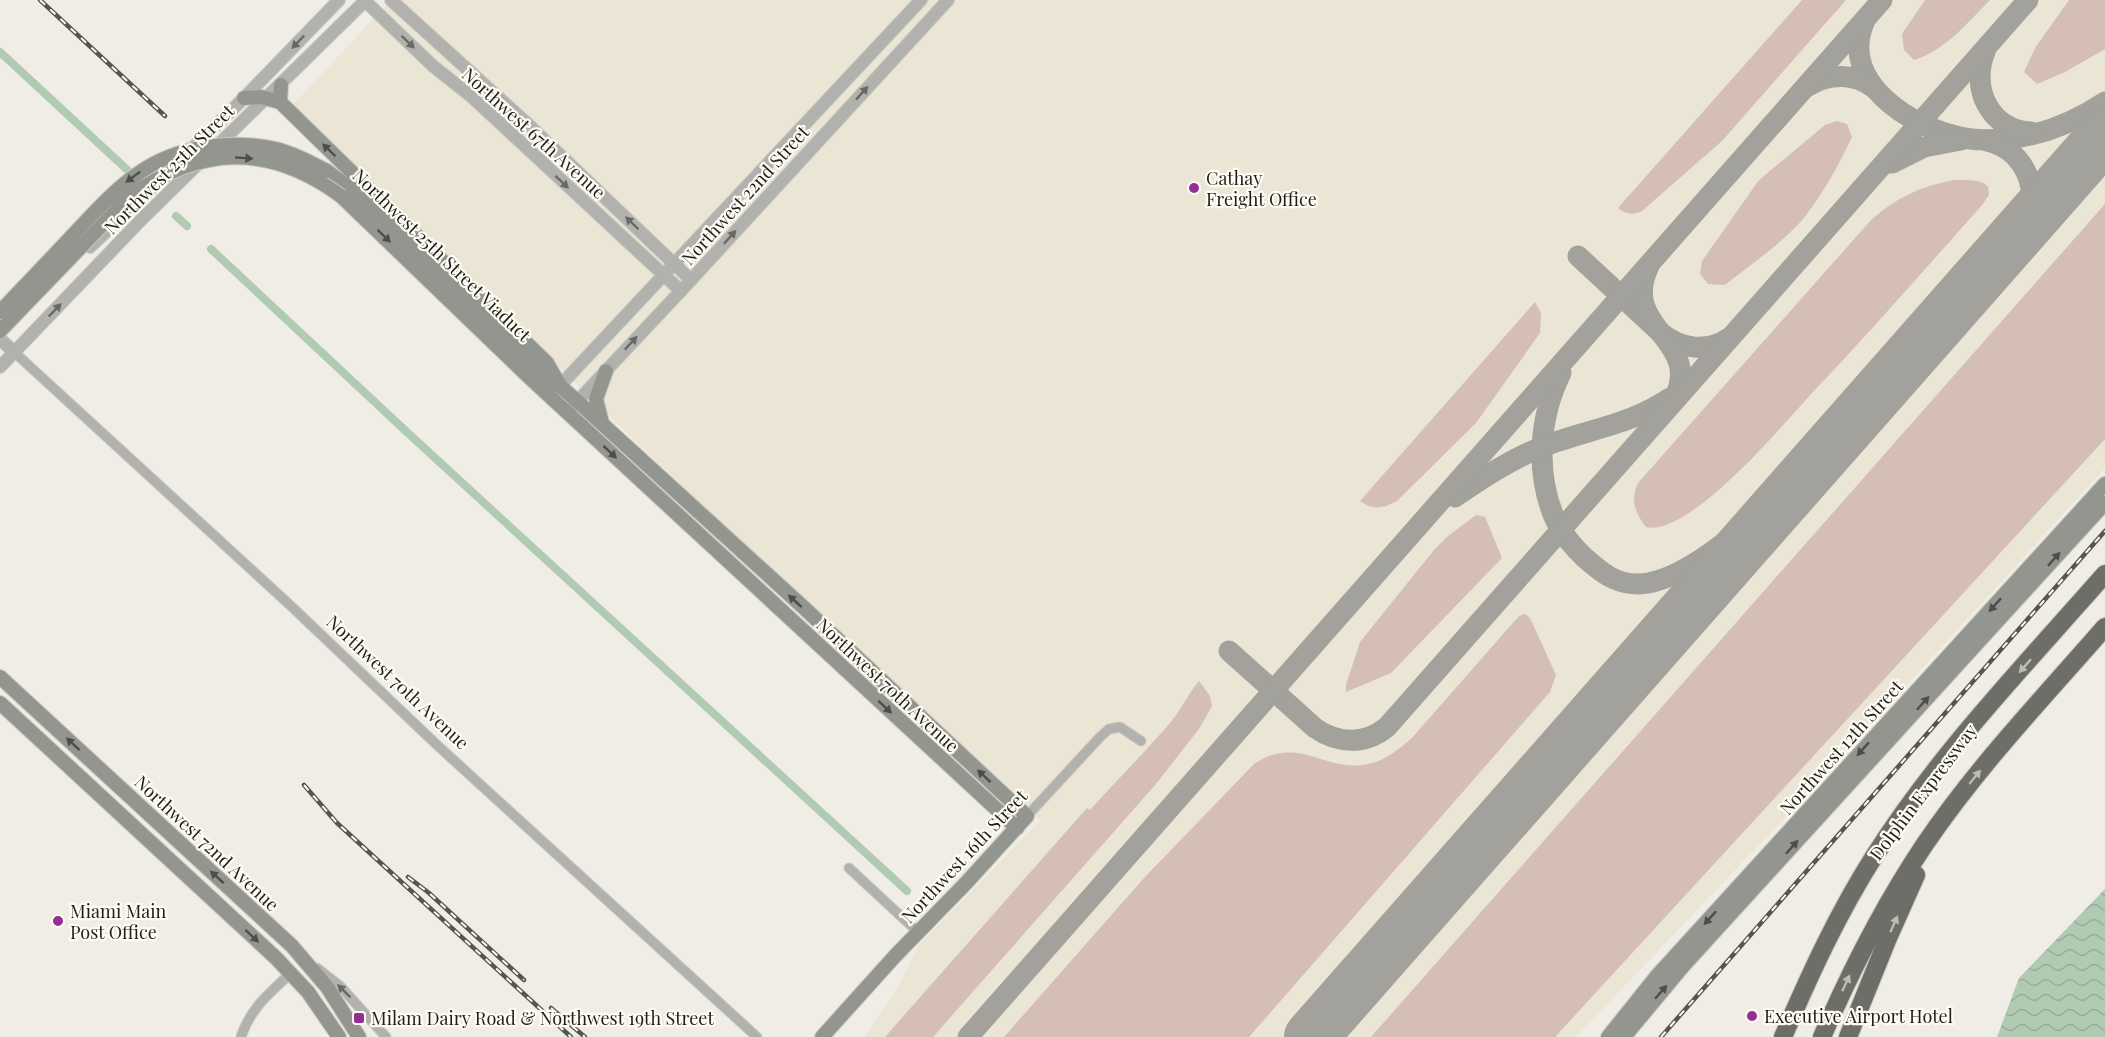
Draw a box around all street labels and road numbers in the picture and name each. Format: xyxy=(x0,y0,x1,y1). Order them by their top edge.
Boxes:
street label: Northwest 67th Avenue xyxy=(457,62,611,204)
street label: Northwest 25th Street xyxy=(99,98,240,239)
street label: Northwest 22nd Street xyxy=(676,120,814,270)
street label: Northwest 25th Street Viaduct xyxy=(348,163,537,347)
street label: Northwest 70th Avenue xyxy=(322,610,474,754)
street label: Northwest 70th Avenue xyxy=(812,613,964,757)
street label: Northwest 12th Street xyxy=(1774,674,1908,820)
street label: Dolphin Expressway xyxy=(1864,719,1982,865)
street label: Northwest 72nd Avenue xyxy=(130,770,284,916)
street label: Northwest 16th Street xyxy=(896,784,1033,928)

